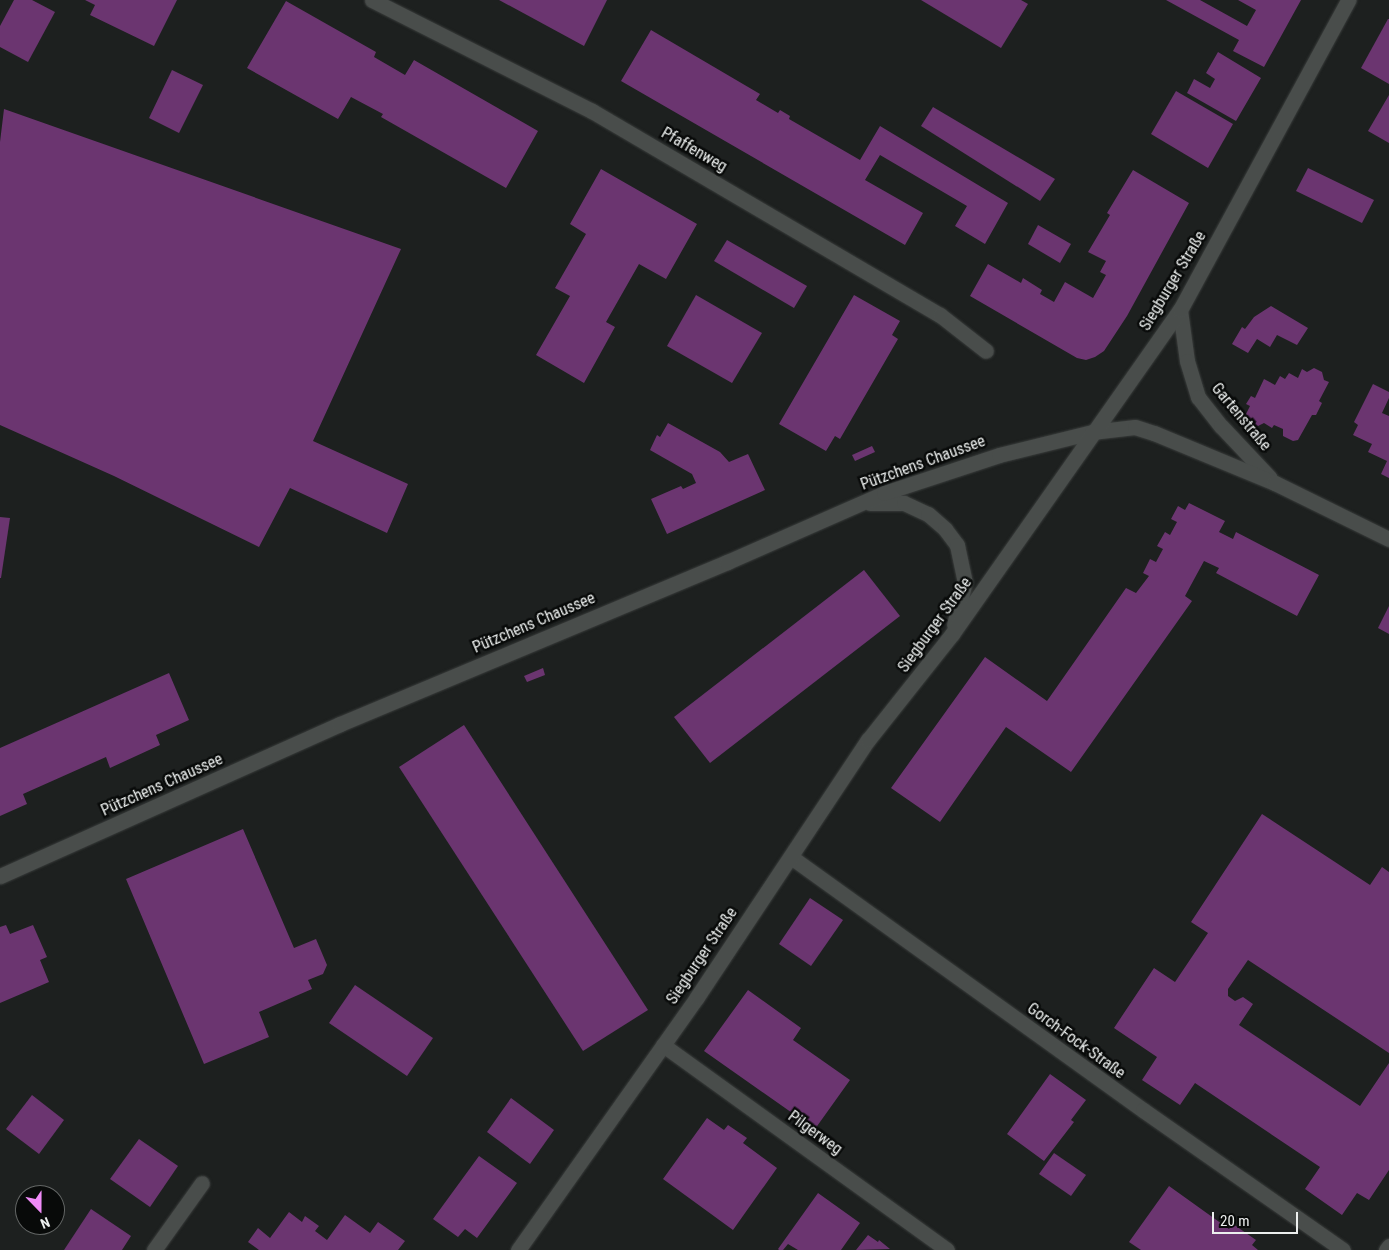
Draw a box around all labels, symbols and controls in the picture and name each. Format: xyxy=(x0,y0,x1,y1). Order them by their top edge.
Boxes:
street label: Pfaffenweg xyxy=(658,124,730,176)
street label: Siegburger Straße xyxy=(1136,228,1210,334)
street label: Gartenstraße xyxy=(1207,379,1275,455)
street label: Pützchens Chaussee xyxy=(858,432,988,494)
street label: Siegburger Straße xyxy=(894,574,976,676)
street label: Pützchens Chaussee xyxy=(470,589,598,657)
street label: Pützchens Chaussee xyxy=(98,750,226,820)
street label: Siegburger Straße xyxy=(663,904,741,1008)
street label: Gorch-Fock-Straße xyxy=(1023,999,1129,1083)
street label: Pilgerweg xyxy=(784,1107,846,1159)
north arrow xyxy=(15,1185,65,1235)
scale bar xyxy=(1214,1202,1300,1234)
text: 20 m xyxy=(1220,1212,1250,1230)
text: N xyxy=(38,1214,52,1232)

